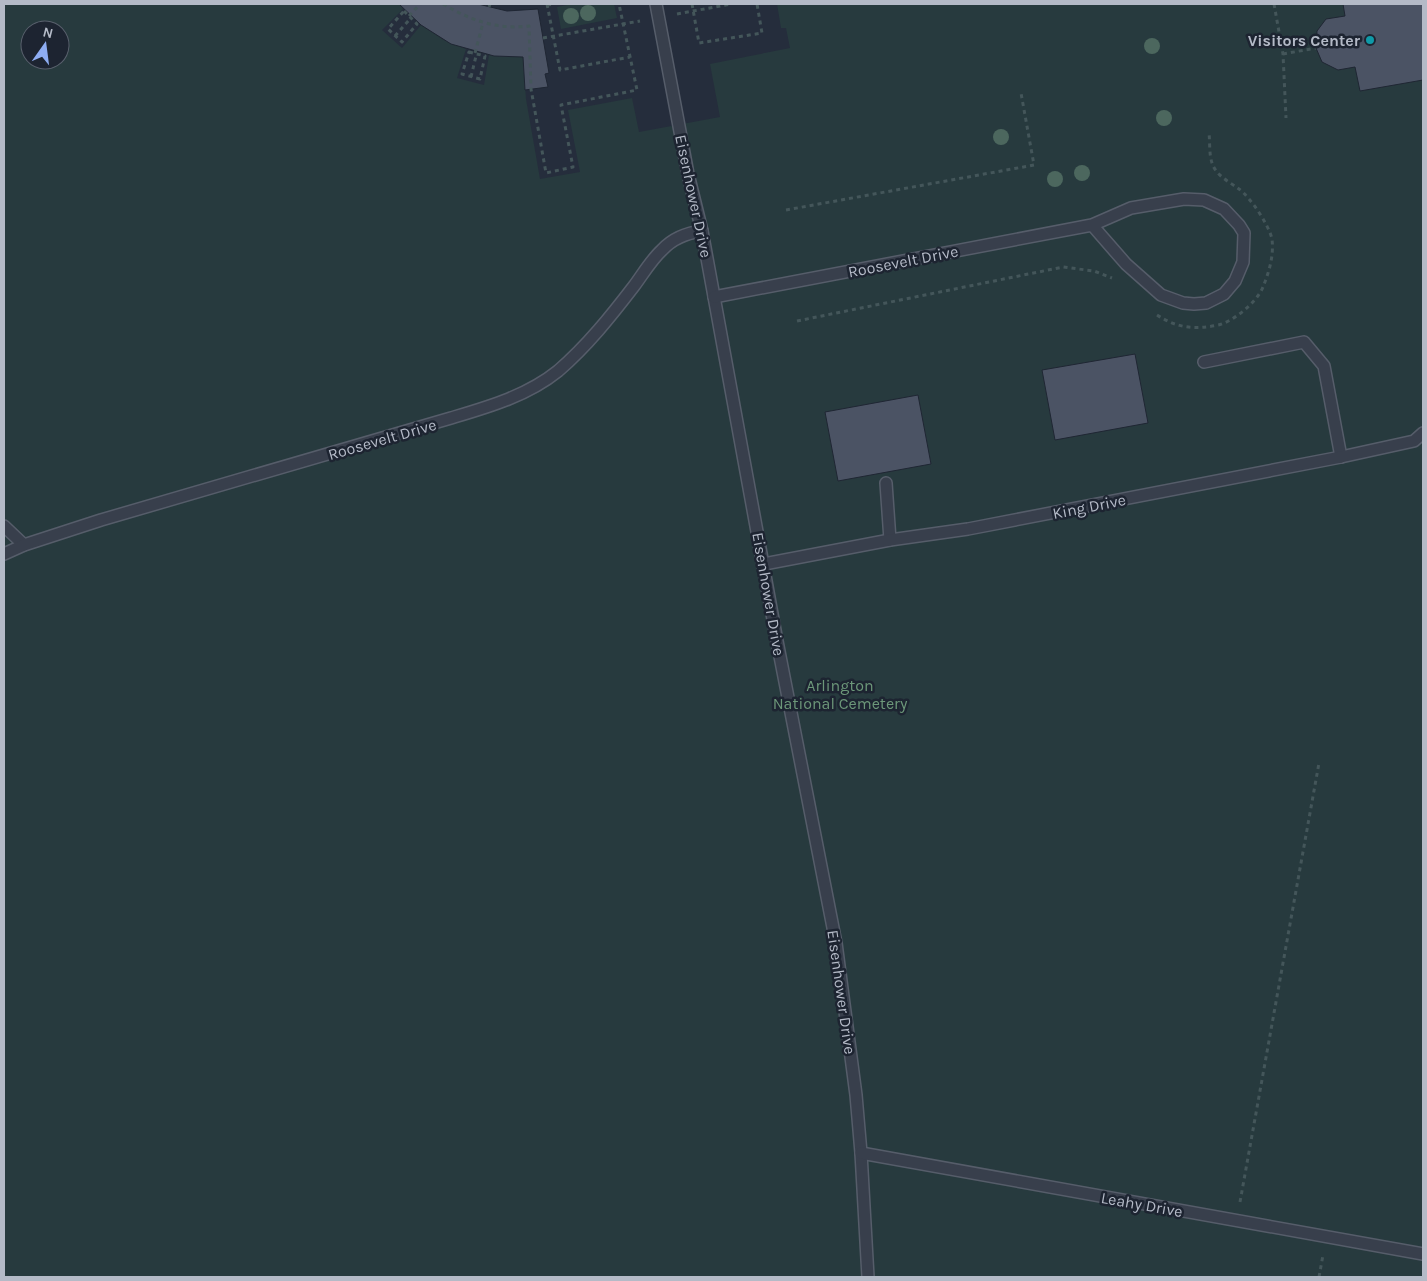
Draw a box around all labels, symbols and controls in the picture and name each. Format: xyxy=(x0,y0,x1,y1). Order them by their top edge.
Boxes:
north arrow xyxy=(20,20,70,70)
text: N xyxy=(41,23,55,42)
place label: Visitors Center xyxy=(1248,31,1361,50)
marker: Visitors Center xyxy=(1364,34,1376,46)
street label: Eisenhower Drive xyxy=(671,133,716,259)
street label: Roosevelt Drive xyxy=(846,241,960,281)
street label: Roosevelt Drive xyxy=(326,415,439,464)
street label: King Drive xyxy=(1051,490,1127,523)
street label: Eisenhower Drive xyxy=(748,531,789,657)
park label: Arlington National Cemetery xyxy=(773,676,908,713)
street label: Eisenhower Drive xyxy=(823,929,860,1055)
street label: Leahy Drive xyxy=(1100,1188,1184,1221)

